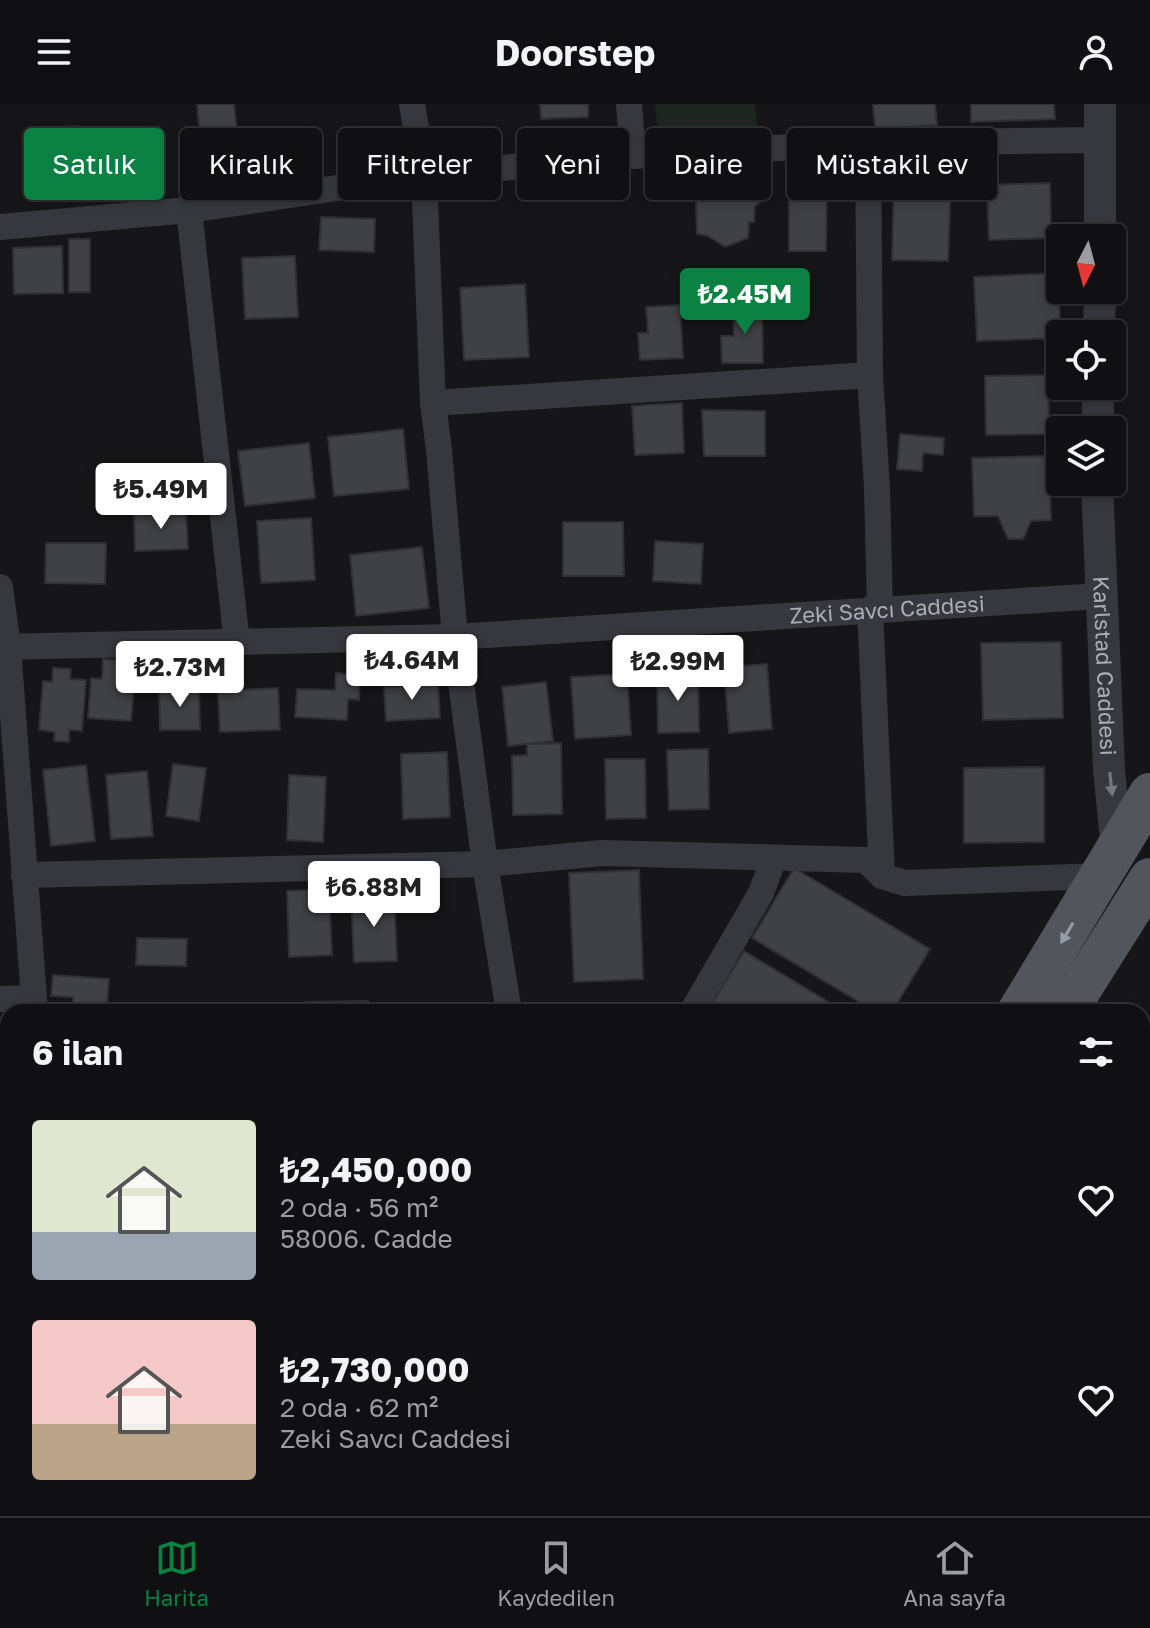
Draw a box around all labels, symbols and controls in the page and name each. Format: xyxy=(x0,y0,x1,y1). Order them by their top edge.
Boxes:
icon: menu xyxy=(32,30,76,74)
icon: person xyxy=(1074,30,1118,74)
text: Doorstep xyxy=(495,31,655,74)
chip: Satılık xyxy=(24,128,164,200)
chip: Kiralık xyxy=(180,128,322,200)
chip: Filtreler xyxy=(338,128,501,200)
chip: Yeni xyxy=(517,128,629,200)
chip: Daire xyxy=(645,128,771,200)
chip: Müstakil ev xyxy=(787,128,997,200)
north arrow xyxy=(1046,224,1126,304)
map controls xyxy=(1046,224,1126,496)
pin: ₺2.45M xyxy=(680,268,810,336)
text: ₺2.45M xyxy=(698,278,792,309)
button: locate xyxy=(1046,320,1126,400)
button: layers xyxy=(1046,416,1126,496)
pin: ₺5.49M xyxy=(96,463,226,531)
text: ₺5.49M xyxy=(114,473,208,504)
street label: Karlstad Caddesi xyxy=(1088,575,1122,756)
street label: Zeki Savcı Caddesi xyxy=(789,589,985,629)
pin: ₺4.64M xyxy=(347,634,477,702)
pin: ₺2.99M xyxy=(613,635,743,703)
pin: ₺2.73M xyxy=(115,641,245,709)
text: ₺4.64M xyxy=(364,644,460,675)
text: ₺2.99M xyxy=(630,645,726,676)
text: ₺2.73M xyxy=(134,651,226,682)
one-way arrow xyxy=(1104,772,1117,797)
pin: ₺6.88M xyxy=(309,861,439,929)
text: ₺6.88M xyxy=(326,871,422,902)
one-way arrow xyxy=(1060,922,1074,944)
icon: filters xyxy=(1074,1030,1118,1074)
text: 6 ilan xyxy=(32,1032,123,1072)
text: ₺2,450,000 xyxy=(280,1149,472,1189)
icon: home xyxy=(96,1152,192,1248)
icon: heart xyxy=(1074,1178,1118,1222)
text: 2 oda · 56 m² xyxy=(280,1192,438,1223)
text: 58006. Cadde xyxy=(280,1223,453,1254)
text: ₺2,730,000 xyxy=(280,1349,470,1389)
icon: home xyxy=(96,1352,192,1448)
icon: heart xyxy=(1074,1378,1118,1422)
text: 2 oda · 62 m² xyxy=(280,1392,438,1423)
text: Zeki Savcı Caddesi xyxy=(280,1423,511,1454)
tab: Harita xyxy=(144,1536,209,1611)
tab: Kaydedilen xyxy=(497,1536,615,1611)
tab: Ana sayfa xyxy=(903,1536,1006,1611)

